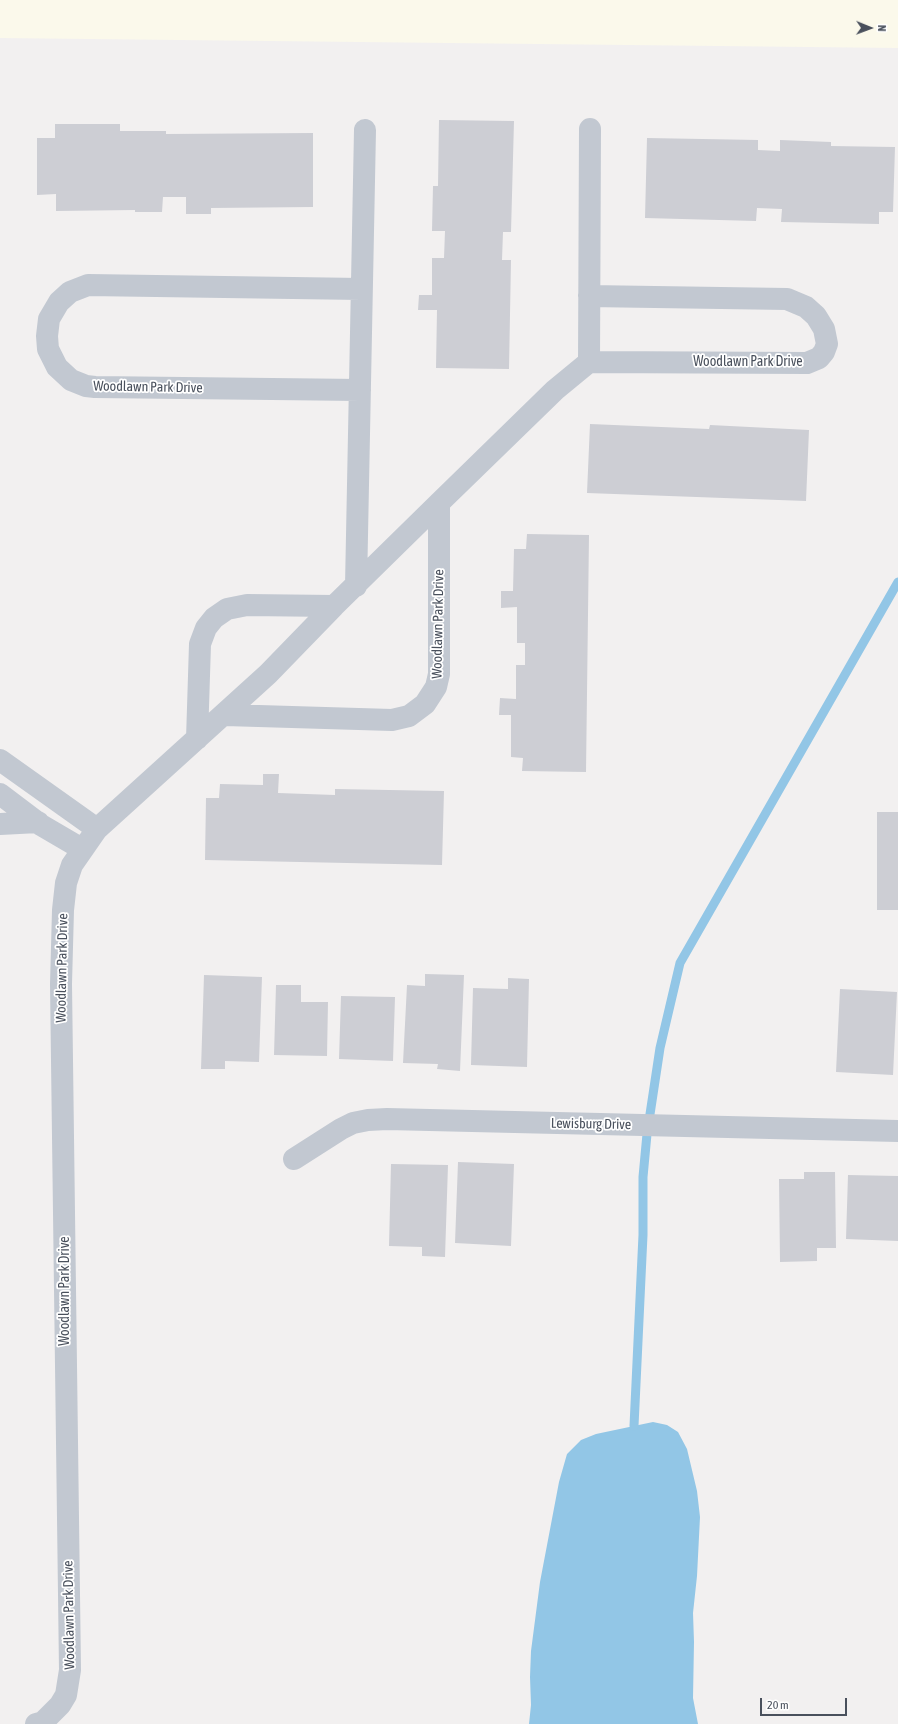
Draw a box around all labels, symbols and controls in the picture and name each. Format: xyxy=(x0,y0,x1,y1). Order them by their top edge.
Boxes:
north arrow xyxy=(850,8,890,48)
text: N xyxy=(876,25,888,32)
street label: Woodlawn Park Drive xyxy=(693,354,803,370)
street label: Woodlawn Park Drive xyxy=(93,378,203,396)
street label: Woodlawn Park Drive xyxy=(429,569,447,679)
street label: Woodlawn Park Drive xyxy=(53,913,71,1023)
street label: Lewisburg Drive xyxy=(551,1115,631,1133)
street label: Woodlawn Park Drive xyxy=(57,1236,73,1346)
street label: Woodlawn Park Drive xyxy=(60,1560,78,1670)
scale bar xyxy=(762,1690,849,1716)
text: 20 m xyxy=(767,1698,789,1712)

